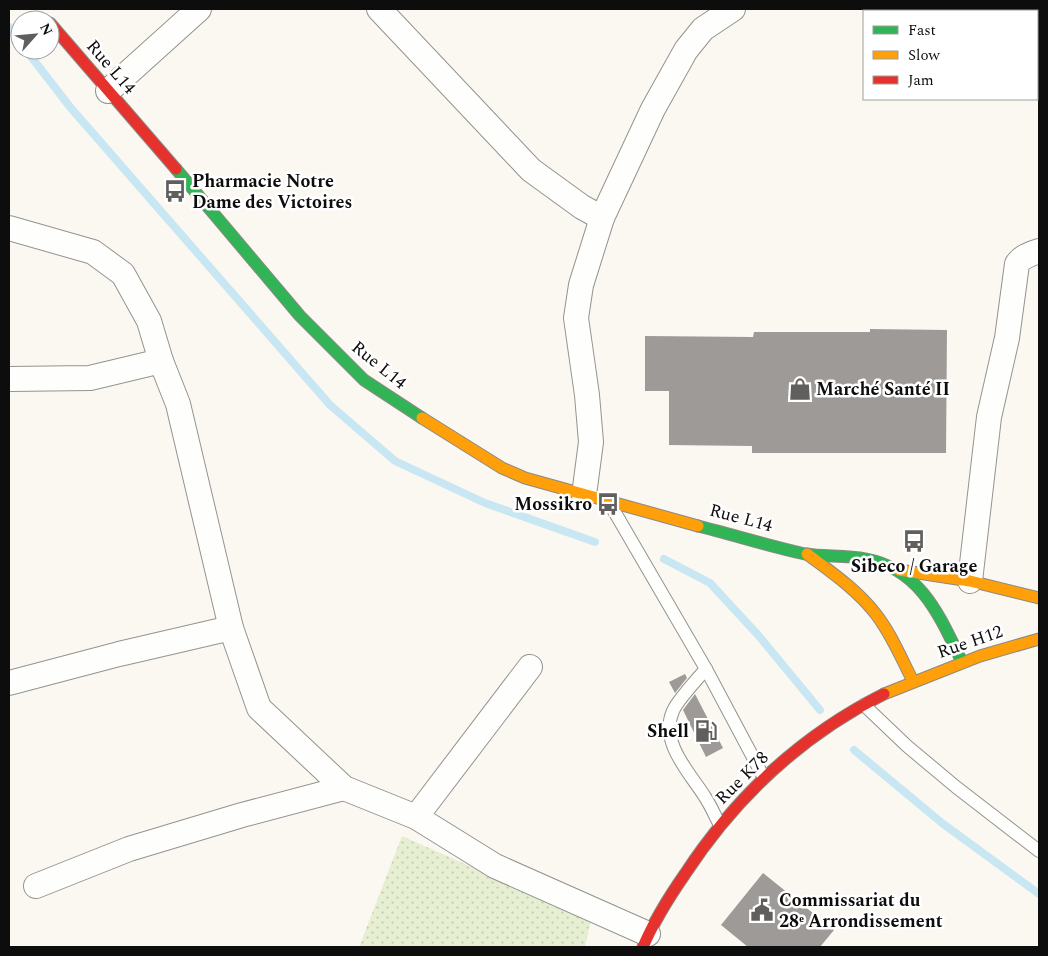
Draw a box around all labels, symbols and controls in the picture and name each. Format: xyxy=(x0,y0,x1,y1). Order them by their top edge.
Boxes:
north arrow xyxy=(10,10,60,60)
legend xyxy=(863,10,1038,100)
text: N xyxy=(34,19,58,39)
text: Fast xyxy=(908,19,936,42)
street label: Rue L14 xyxy=(80,34,142,100)
text: Slow xyxy=(908,44,940,67)
text: Jam xyxy=(908,69,934,92)
place label: Pharmacie Notre Dame des Victoires xyxy=(192,168,352,216)
bus stop icon: Pharmacie Notre Dame des Victoires xyxy=(162,178,188,204)
street label: Rue L14 xyxy=(345,334,413,396)
shop icon: Marché Santé II xyxy=(787,376,813,402)
place label: Marché Santé II xyxy=(816,376,950,403)
place label: Mossikro xyxy=(514,491,592,518)
bus stop icon: Mossikro xyxy=(595,491,621,517)
street label: Rue L14 xyxy=(706,497,776,539)
bus stop icon: Sibeco / Garage xyxy=(901,528,927,554)
place label: Sibeco / Garage xyxy=(851,553,977,580)
street label: Rue H12 xyxy=(934,618,1006,666)
place label: Shell xyxy=(647,718,689,745)
fuel station icon: Shell xyxy=(693,718,719,744)
street label: Rue K78 xyxy=(709,745,775,811)
place label: Commissariat du 28ᵉ Arrondissement xyxy=(779,887,943,935)
public building icon: Commissariat du 28ᵉ Arrondissement xyxy=(749,897,775,923)

